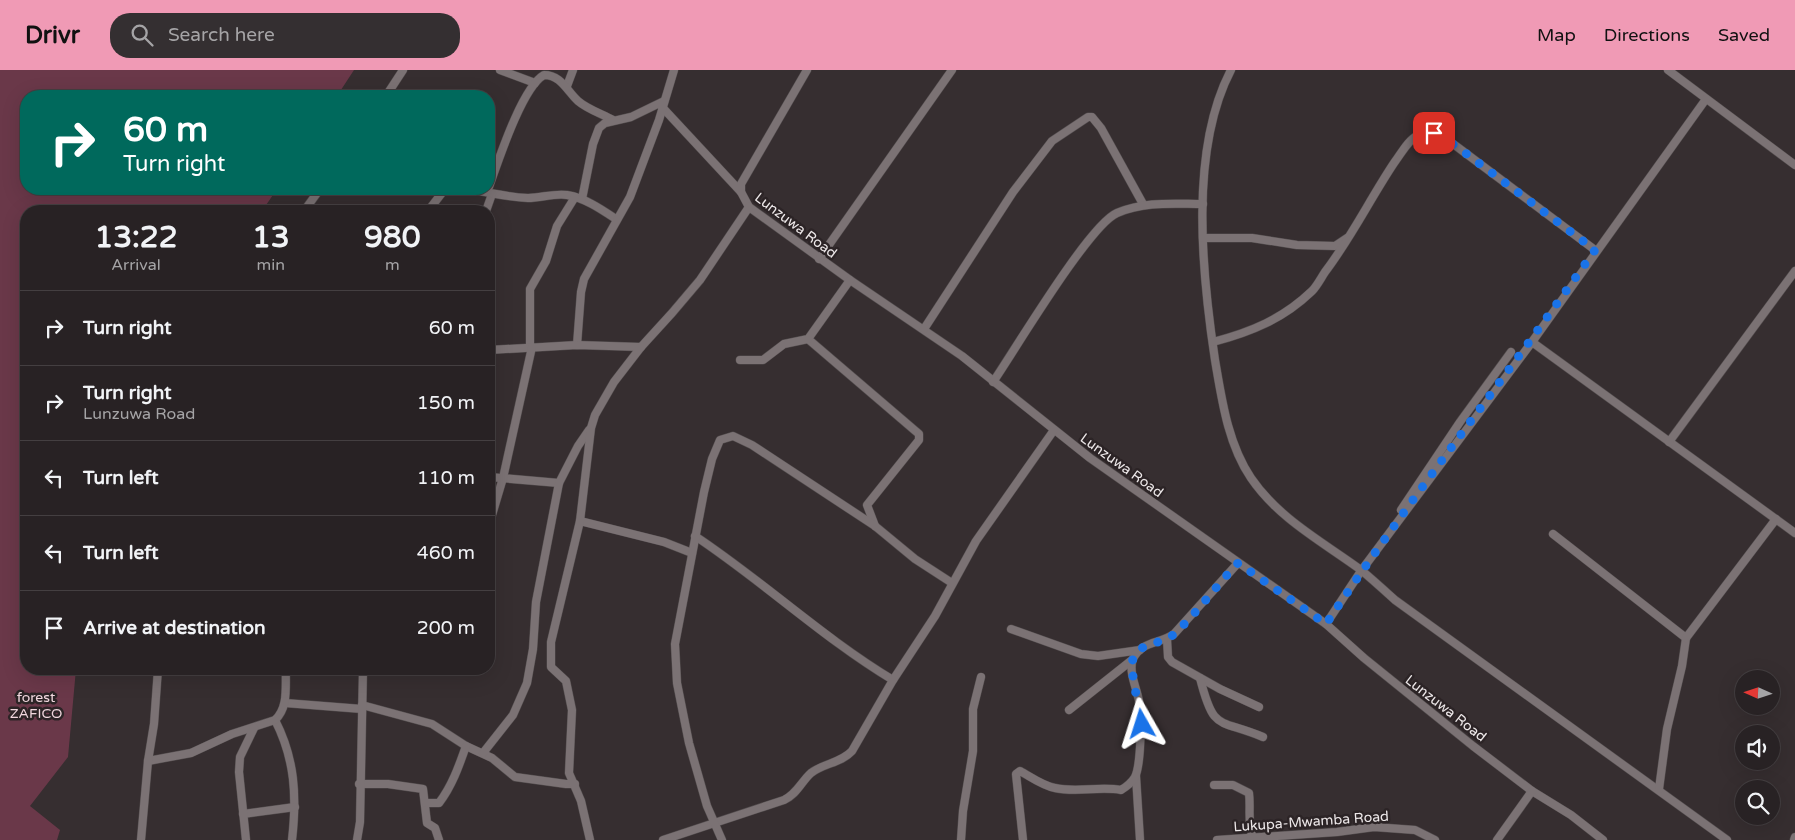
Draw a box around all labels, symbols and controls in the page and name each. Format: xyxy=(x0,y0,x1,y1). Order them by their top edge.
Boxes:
search box xyxy=(110,13,460,58)
text: Drivr xyxy=(25,21,80,50)
icon: search xyxy=(128,21,156,49)
text: Search here xyxy=(168,24,275,46)
text: Map xyxy=(1537,24,1576,46)
text: Directions xyxy=(1604,24,1690,46)
text: Saved xyxy=(1718,24,1770,46)
text: 60 m xyxy=(123,109,208,151)
icon: right xyxy=(40,110,105,175)
pin xyxy=(1413,112,1455,154)
icon: arrive xyxy=(1420,119,1448,147)
text: Turn right xyxy=(123,151,225,177)
street label: Lunzuwa Road xyxy=(751,189,840,262)
text: 13:22 xyxy=(94,219,178,256)
text: 13 xyxy=(252,219,290,256)
text: 980 xyxy=(364,219,421,256)
text: Arrival xyxy=(111,255,161,275)
text: min xyxy=(257,255,285,275)
text: m xyxy=(385,255,400,275)
icon: right xyxy=(40,314,68,342)
text: Turn right xyxy=(83,317,171,339)
text: 60 m xyxy=(429,317,475,339)
text: Turn right xyxy=(83,382,171,404)
icon: right xyxy=(40,389,68,417)
text: 150 m xyxy=(417,392,475,414)
text: Lunzuwa Road xyxy=(83,404,195,424)
street label: Lunzuwa Road xyxy=(1077,430,1166,501)
icon: left xyxy=(40,464,68,492)
text: Turn left xyxy=(83,467,159,489)
text: 110 m xyxy=(417,467,475,489)
icon: left xyxy=(40,539,68,567)
text: Turn left xyxy=(83,542,159,564)
text: 460 m xyxy=(417,542,475,564)
icon: arrive xyxy=(40,614,68,642)
text: Arrive at destination xyxy=(83,617,266,639)
text: 200 m xyxy=(417,617,475,639)
north arrow xyxy=(1735,670,1780,715)
map controls xyxy=(1735,670,1780,825)
street label: Lunzuwa Road xyxy=(1402,671,1490,745)
park label: forest ZAFICO xyxy=(10,689,62,722)
position arrow xyxy=(1115,697,1167,749)
button: sound xyxy=(1735,725,1780,770)
button: search xyxy=(1735,780,1780,825)
street label: Lukupa-Mwamba Road xyxy=(1233,808,1389,835)

